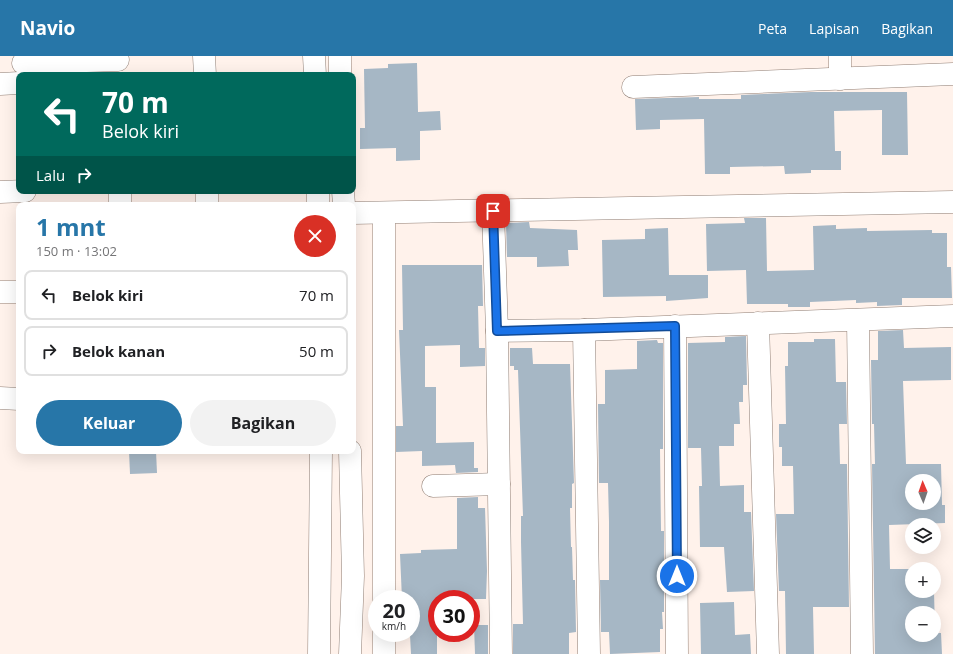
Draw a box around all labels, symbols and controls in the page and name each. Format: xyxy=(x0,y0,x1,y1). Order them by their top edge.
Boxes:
text: Navio xyxy=(20,15,75,41)
text: Peta xyxy=(758,19,787,38)
text: Lapisan xyxy=(809,19,859,38)
text: Bagikan xyxy=(881,19,933,38)
text: 70 m xyxy=(102,83,169,121)
icon: left xyxy=(36,88,88,140)
text: Belok kiri xyxy=(102,119,179,143)
icon: right xyxy=(73,164,95,186)
text: Lalu xyxy=(36,165,65,185)
pin xyxy=(476,194,510,228)
icon: arrive xyxy=(482,200,504,222)
text: 1 mnt xyxy=(36,210,106,243)
button: close xyxy=(294,215,336,257)
text: 150 m · 13:02 xyxy=(36,242,117,260)
icon: left xyxy=(38,284,60,306)
text: Belok kiri xyxy=(72,285,143,305)
text: 70 m xyxy=(299,285,334,305)
icon: right xyxy=(38,340,60,362)
text: Belok kanan xyxy=(72,341,165,361)
text: 50 m xyxy=(299,341,334,361)
button: Keluar xyxy=(36,400,182,446)
button: Bagikan xyxy=(190,400,336,446)
north arrow xyxy=(905,474,941,510)
map controls xyxy=(905,474,941,642)
button: layers xyxy=(905,518,941,554)
position arrow xyxy=(656,555,698,597)
button: + xyxy=(905,562,941,598)
speed limit sign: 30 xyxy=(428,590,480,642)
text: 20 xyxy=(383,597,405,624)
button: − xyxy=(905,606,941,642)
text: km/h xyxy=(382,619,406,633)

